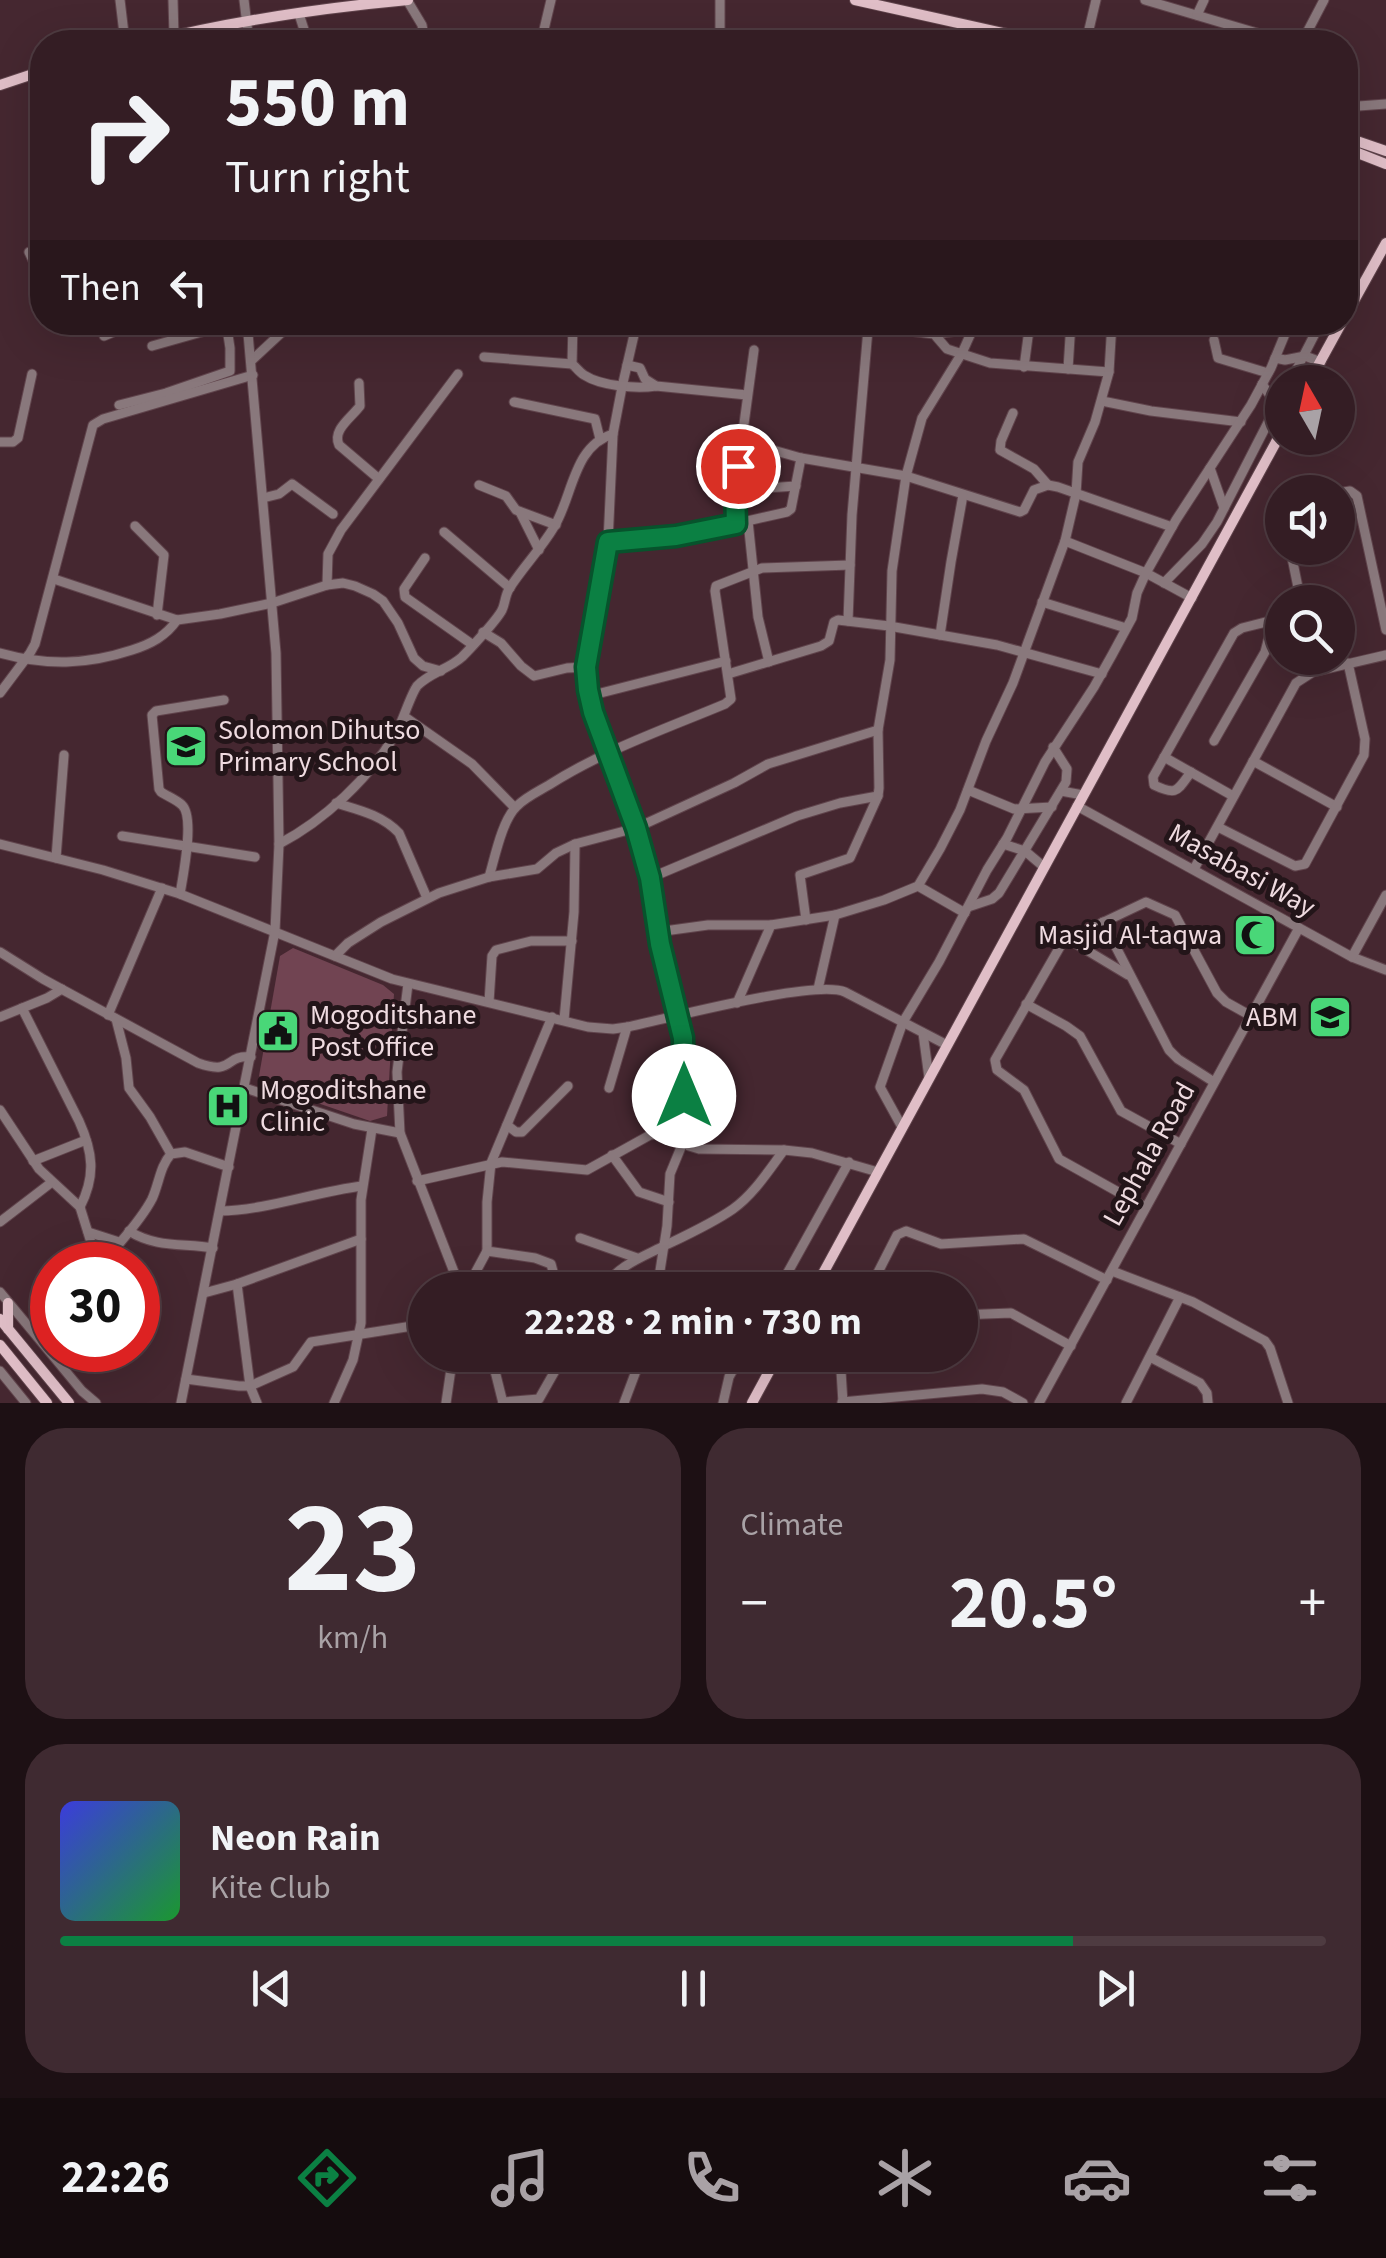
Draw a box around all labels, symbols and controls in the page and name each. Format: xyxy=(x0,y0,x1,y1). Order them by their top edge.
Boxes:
text: 550 m xyxy=(225,53,410,153)
icon: right xyxy=(60,70,190,200)
text: Turn right xyxy=(225,146,410,210)
icon: left xyxy=(161,260,216,315)
text: Then xyxy=(60,261,141,315)
north arrow xyxy=(1265,365,1355,455)
map controls xyxy=(1265,365,1355,675)
pin xyxy=(696,424,781,509)
icon: arrive xyxy=(711,439,766,494)
button: sound xyxy=(1265,475,1355,565)
button: search xyxy=(1265,585,1355,675)
place label: Solomon Dihutso Primary School xyxy=(218,710,420,782)
school or university icon: Solomon Dihutso Primary School xyxy=(163,723,209,769)
street label: Masabasi Way xyxy=(1161,813,1323,927)
mosque icon: Masjid Al-taqwa xyxy=(1232,912,1278,958)
place label: Masjid Al-taqwa xyxy=(1038,915,1222,955)
school or university icon: ABM xyxy=(1307,994,1353,1040)
place label: Mogoditshane Post Office xyxy=(310,995,476,1067)
place label: ABM xyxy=(1246,997,1298,1037)
public building icon: Mogoditshane Post Office xyxy=(255,1008,301,1054)
position arrow xyxy=(632,1044,736,1148)
place label: Mogoditshane Clinic xyxy=(260,1070,426,1142)
street label: Lephala Road xyxy=(1093,1075,1205,1233)
hospital icon: Mogoditshane Clinic xyxy=(205,1083,251,1129)
speed limit sign: 30 xyxy=(30,1242,160,1372)
text: 22:28 · 2 min · 730 m xyxy=(524,1295,862,1349)
text: 23 xyxy=(284,1457,421,1642)
text: Climate xyxy=(741,1502,843,1548)
text: 20.5° xyxy=(949,1550,1118,1657)
text: − xyxy=(741,1565,768,1643)
text: + xyxy=(1299,1565,1326,1643)
text: km/h xyxy=(317,1615,388,1661)
text: Neon Rain xyxy=(210,1811,381,1865)
text: Kite Club xyxy=(210,1865,331,1911)
icon: previous xyxy=(244,1961,299,2016)
icon: pause xyxy=(666,1961,721,2016)
icon: next xyxy=(1088,1961,1143,2016)
icon: directions xyxy=(292,2143,362,2213)
icon: music xyxy=(485,2143,555,2213)
icon: phone xyxy=(677,2143,747,2213)
icon: climate xyxy=(870,2143,940,2213)
icon: car xyxy=(1062,2143,1132,2213)
icon: filters xyxy=(1255,2143,1325,2213)
text: 22:26 xyxy=(61,2146,170,2210)

